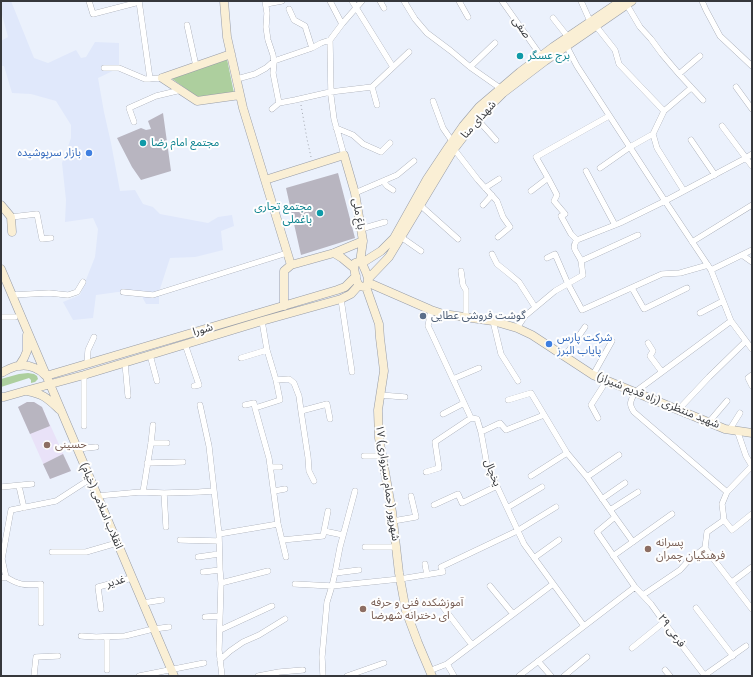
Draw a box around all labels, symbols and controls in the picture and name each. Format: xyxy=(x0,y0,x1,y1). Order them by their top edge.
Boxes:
street label: صفی xyxy=(509,15,533,41)
place label: برج عسگر xyxy=(528,49,570,63)
marker: برج عسگر xyxy=(515,51,525,61)
street label: شهدای منا xyxy=(459,98,499,142)
place label: مجتمع امام رضا xyxy=(151,136,219,150)
marker: مجتمع امام رضا xyxy=(138,138,148,148)
place label: بازار سرپوشیده xyxy=(18,146,81,160)
marker: بازار سرپوشیده xyxy=(84,148,94,158)
street label: باغ ملی xyxy=(349,197,367,231)
place label: مجتمع تجاری باغملی xyxy=(254,200,312,226)
marker: مجتمع تجاری باغملی xyxy=(315,208,325,218)
place label: گوشت فروشی عطایی xyxy=(431,309,526,323)
marker: گوشت فروشی عطایی xyxy=(418,311,428,321)
street label: شورا xyxy=(191,321,215,339)
place label: شرکت پارس پایاب البرز xyxy=(557,331,612,357)
marker: شرکت پارس پایاب البرز xyxy=(544,339,554,349)
street label: شهید منتظری (راه قدیم شیراز) xyxy=(595,370,721,432)
street label: ۱۷ شهریور (حمام سبزواری) xyxy=(372,424,402,542)
place label: حسینی xyxy=(55,438,87,452)
marker: حسینی xyxy=(42,440,52,450)
street label: یخچال xyxy=(481,457,503,489)
street label: انقلاب اسلامی (خیام) xyxy=(77,461,125,551)
place label: پسرانه فرهنگیان چمران xyxy=(656,536,725,562)
marker: پسرانه فرهنگیان چمران xyxy=(643,544,653,554)
street label: غدیر xyxy=(105,573,127,591)
place label: آموزشکده فنی و حرفه ای دخترانه شهرضا xyxy=(371,596,463,622)
marker: آموزشکده فنی و حرفه ای دخترانه شهرضا xyxy=(358,604,368,614)
street label: فرعی ۲۹ xyxy=(654,612,688,650)

